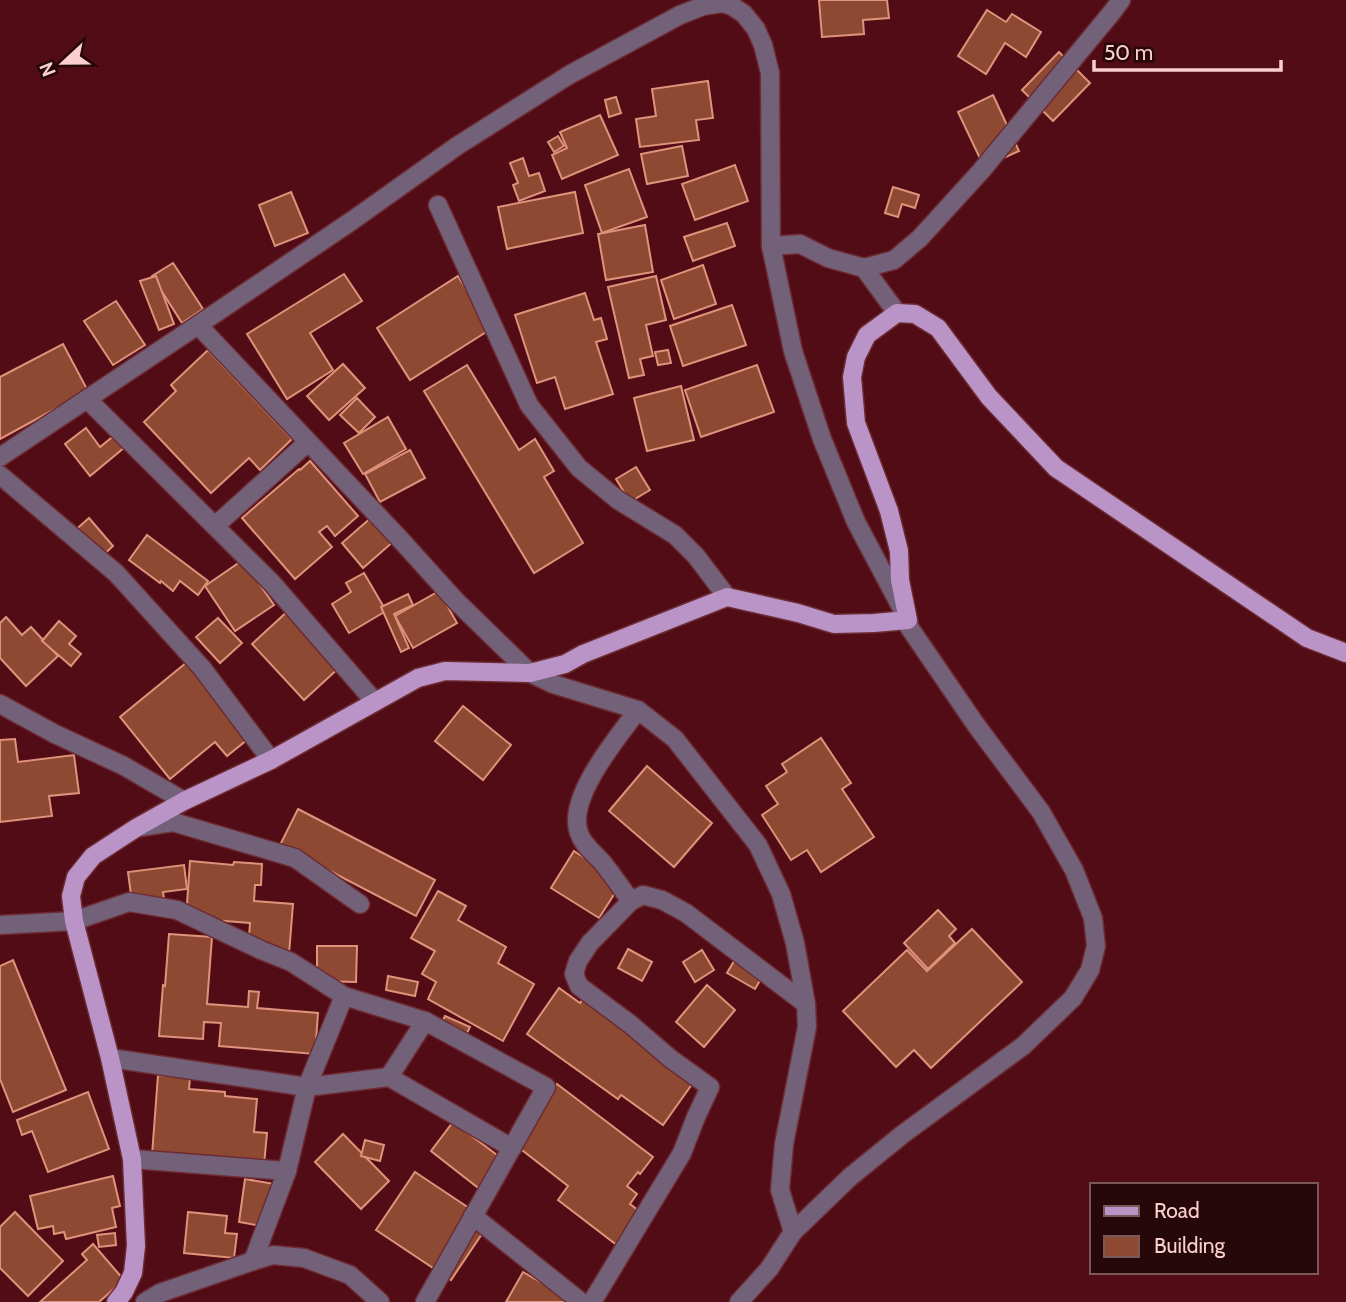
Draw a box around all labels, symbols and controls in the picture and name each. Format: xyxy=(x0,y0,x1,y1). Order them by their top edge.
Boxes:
north arrow xyxy=(28,28,98,98)
scale bar xyxy=(1094,28,1281,72)
text: 50 m xyxy=(1104,40,1153,65)
text: N xyxy=(35,59,61,80)
legend xyxy=(1090,1183,1318,1274)
text: Road xyxy=(1154,1198,1200,1223)
text: Building xyxy=(1154,1233,1226,1258)

